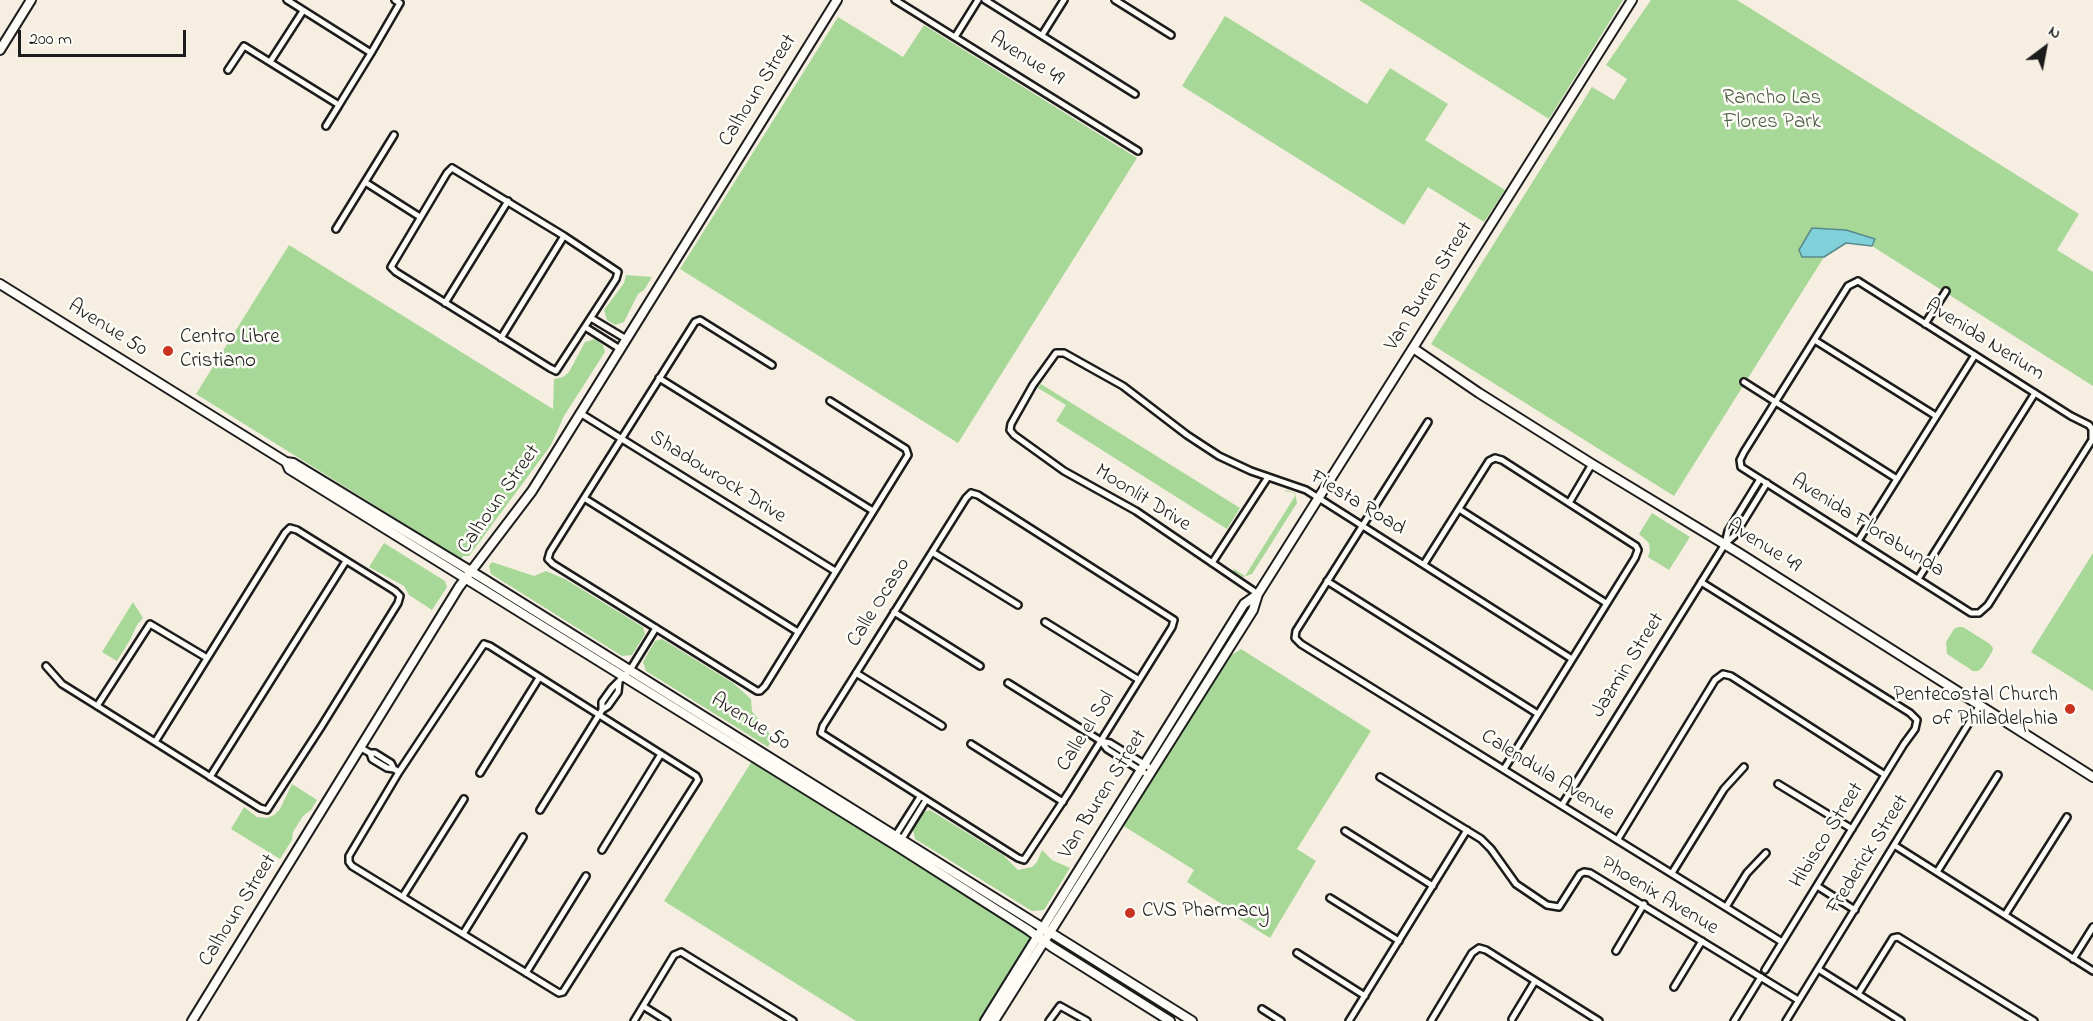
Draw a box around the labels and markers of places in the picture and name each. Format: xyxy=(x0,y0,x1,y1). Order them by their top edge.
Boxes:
place label: Centro Libre Cristiano xyxy=(180,326,280,376)
marker: Centro Libre Cristiano xyxy=(161,344,175,358)
place label: Pentecostal Church of Philadelphia xyxy=(1894,684,2058,734)
marker: Pentecostal Church of Philadelphia xyxy=(2063,702,2077,716)
place label: CVS Pharmacy xyxy=(1142,900,1269,926)
marker: CVS Pharmacy xyxy=(1123,906,1137,920)

